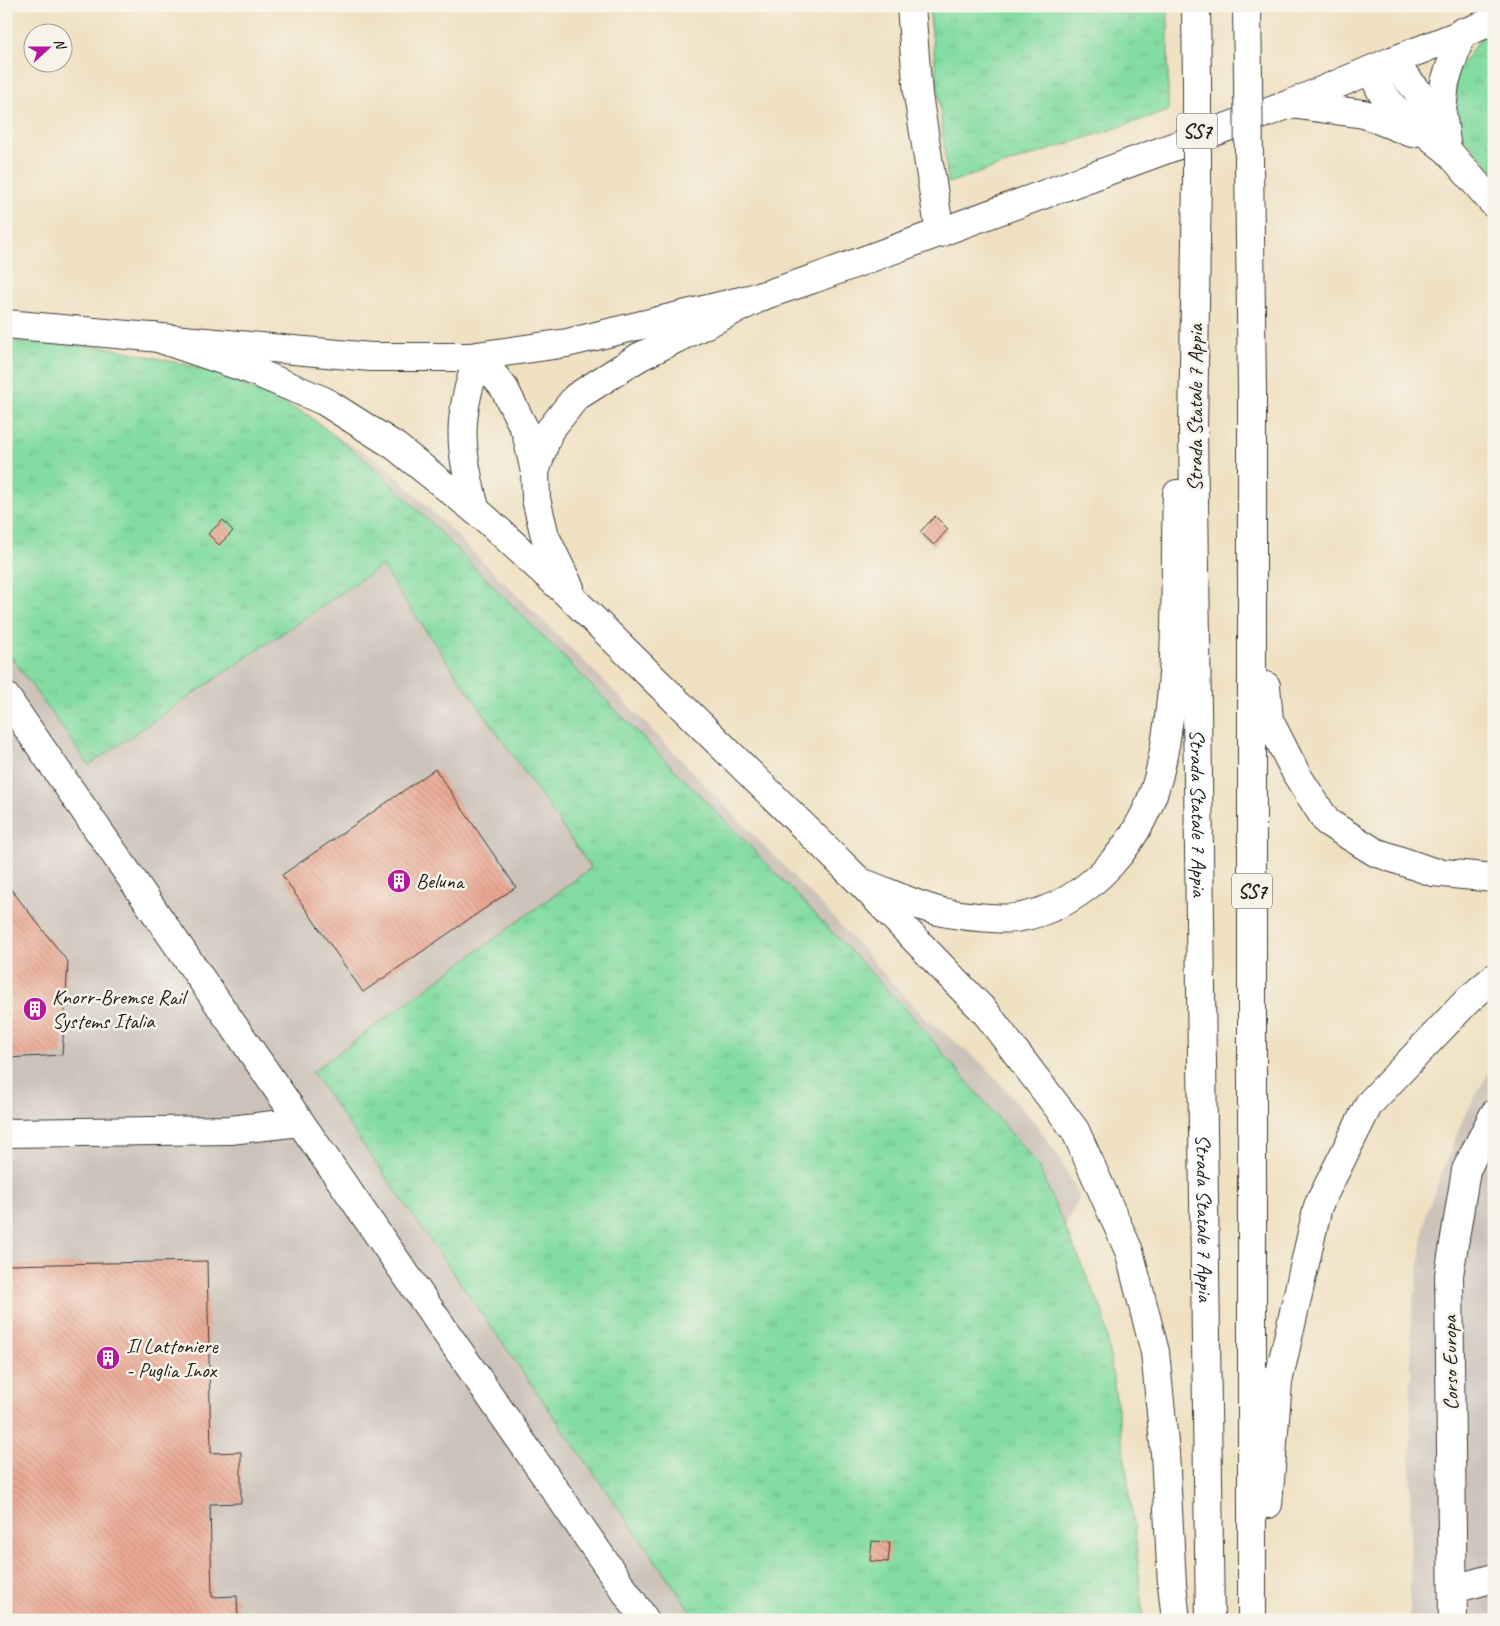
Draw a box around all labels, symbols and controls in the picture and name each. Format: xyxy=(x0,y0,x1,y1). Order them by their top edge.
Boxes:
north arrow xyxy=(22,22,72,72)
text: N xyxy=(50,36,70,53)
road number: SS7 xyxy=(1177,114,1217,148)
street label: Strada Statale 7 Appia xyxy=(1182,323,1208,492)
street label: Strada Statale 7 Appia xyxy=(1184,729,1213,898)
building icon: Beluna xyxy=(386,868,412,894)
place label: Beluna xyxy=(416,868,466,894)
road number: SS7 xyxy=(1232,874,1272,908)
place label: Knorr-Bremse Rail Systems Italia xyxy=(52,984,188,1034)
building icon: Knorr-Bremse Rail Systems Italia xyxy=(22,996,48,1022)
street label: Strada Statale 7 Appia xyxy=(1190,1134,1218,1303)
street label: Corso Europa xyxy=(1436,1314,1464,1411)
place label: Il Lattoniere - Puglia Inox xyxy=(126,1333,219,1383)
building icon: Il Lattoniere - Puglia Inox xyxy=(95,1345,121,1371)

